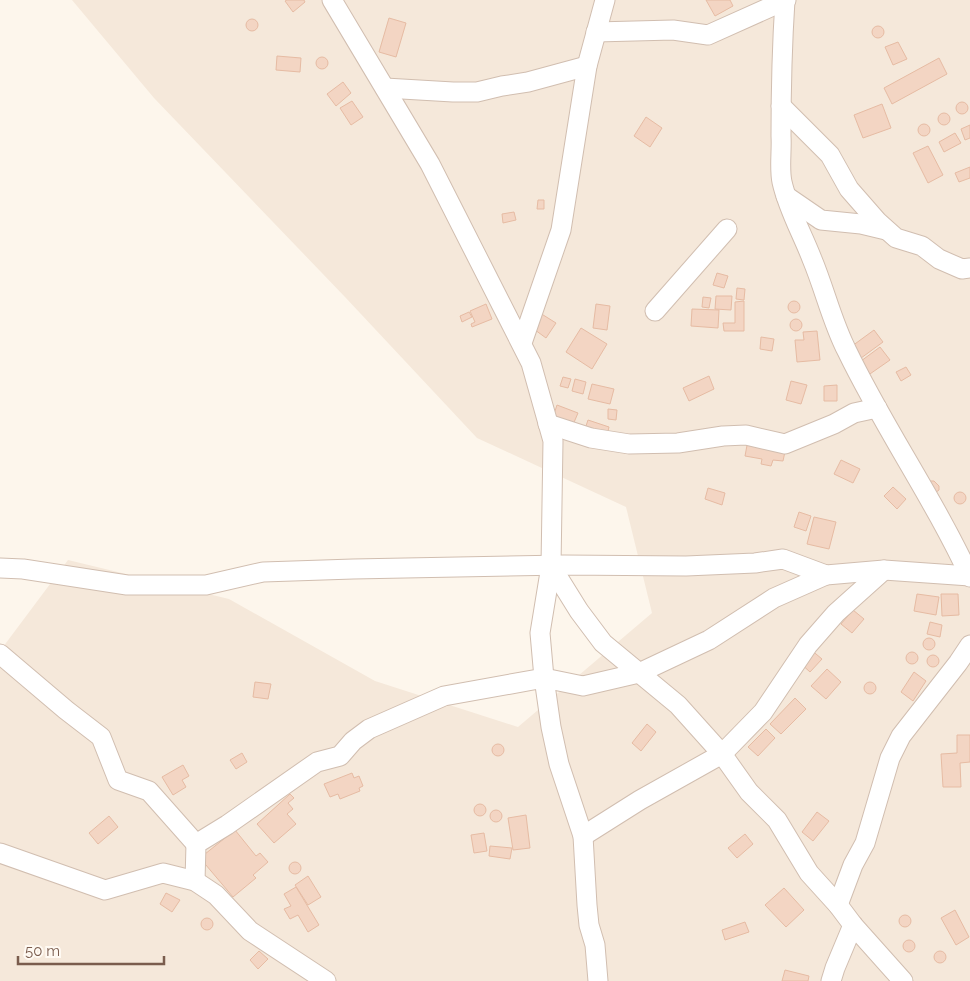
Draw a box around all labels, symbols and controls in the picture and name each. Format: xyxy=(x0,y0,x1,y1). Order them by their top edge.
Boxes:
scale bar xyxy=(18,934,164,966)
text: 50 m xyxy=(25,942,60,960)

